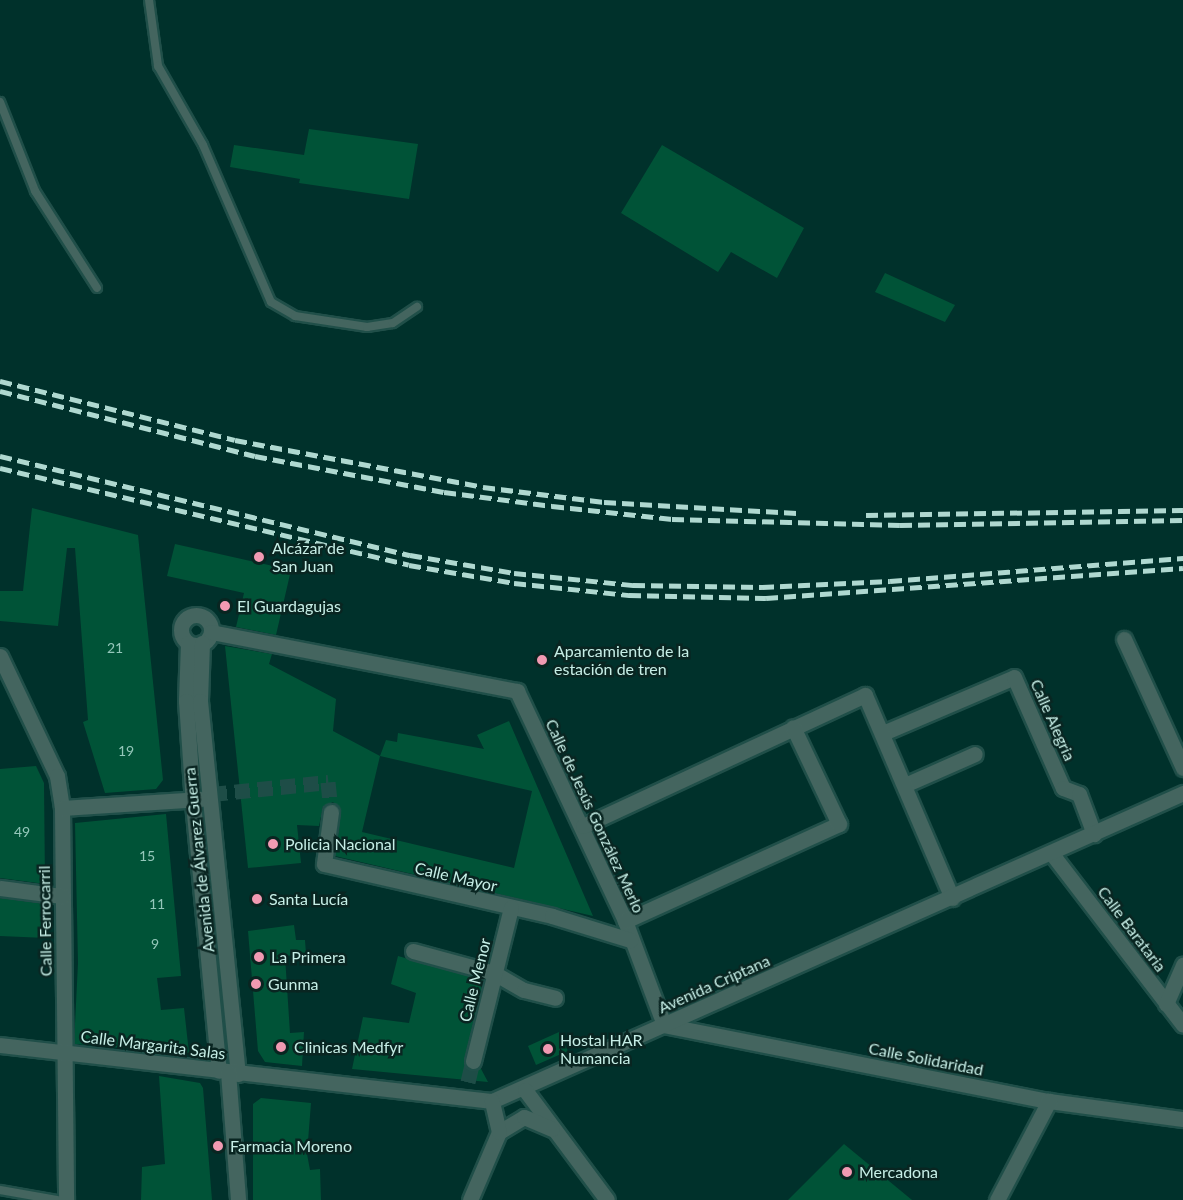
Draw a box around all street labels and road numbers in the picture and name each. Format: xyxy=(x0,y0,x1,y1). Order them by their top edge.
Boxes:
street label: Calle Alegria xyxy=(1026,676,1080,764)
street label: Calle de Jesús González Merlo xyxy=(541,716,649,916)
street label: Avenida de Álvarez Guerra xyxy=(180,766,218,954)
street label: Calle Mayor xyxy=(413,858,499,896)
street label: Calle Ferrocarril xyxy=(34,865,56,977)
street label: Calle Barataria xyxy=(1094,883,1170,975)
street label: Calle Menor xyxy=(455,936,495,1024)
street label: Avenida Criptana xyxy=(655,951,773,1017)
street label: Calle Margarita Salas xyxy=(79,1027,227,1063)
street label: Calle Solidaridad xyxy=(867,1038,985,1080)

